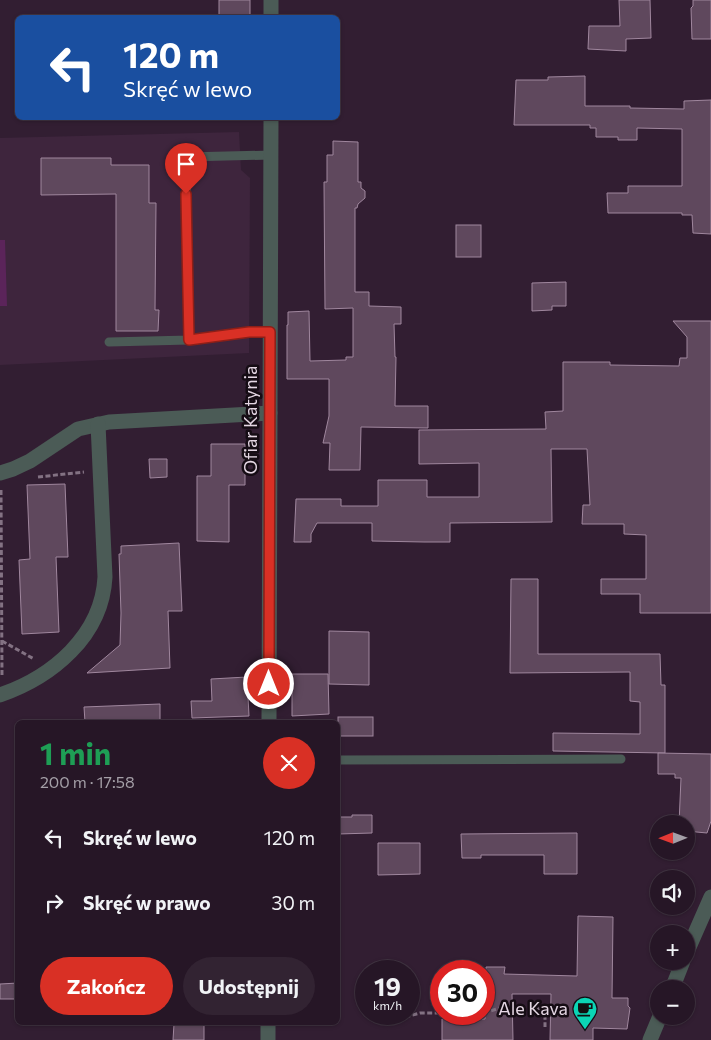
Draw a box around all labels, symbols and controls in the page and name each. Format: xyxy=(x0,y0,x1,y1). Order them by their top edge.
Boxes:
text: 120 m xyxy=(123,32,219,75)
icon: left xyxy=(40,35,105,100)
text: Skręć w lewo xyxy=(123,75,252,102)
pin xyxy=(165,143,207,194)
icon: arrive xyxy=(172,150,200,178)
street label: Ofiar Katynia xyxy=(239,365,261,475)
position arrow xyxy=(242,657,294,709)
text: 1 min xyxy=(40,734,111,771)
button: close xyxy=(263,737,315,789)
text: 200 m · 17:58 xyxy=(40,772,135,791)
north arrow xyxy=(650,815,695,860)
map controls xyxy=(650,815,695,1025)
icon: left xyxy=(40,824,68,852)
text: Skręć w lewo xyxy=(83,826,197,849)
text: 120 m xyxy=(264,826,315,849)
button: sound xyxy=(650,870,695,915)
icon: right xyxy=(40,889,68,917)
text: Skręć w prawo xyxy=(83,891,211,914)
text: 30 m xyxy=(272,891,315,914)
button: + xyxy=(650,925,695,970)
button: Zakończ xyxy=(40,957,173,1015)
button: Udostępnij xyxy=(183,957,315,1015)
speed limit sign: 30 xyxy=(430,960,495,1025)
text: 19 xyxy=(374,971,401,1001)
button: − xyxy=(650,980,695,1025)
cafe icon: Ale Kava xyxy=(572,996,598,1030)
place label: Ale Kava xyxy=(498,997,568,1019)
text: km/h xyxy=(373,998,402,1012)

